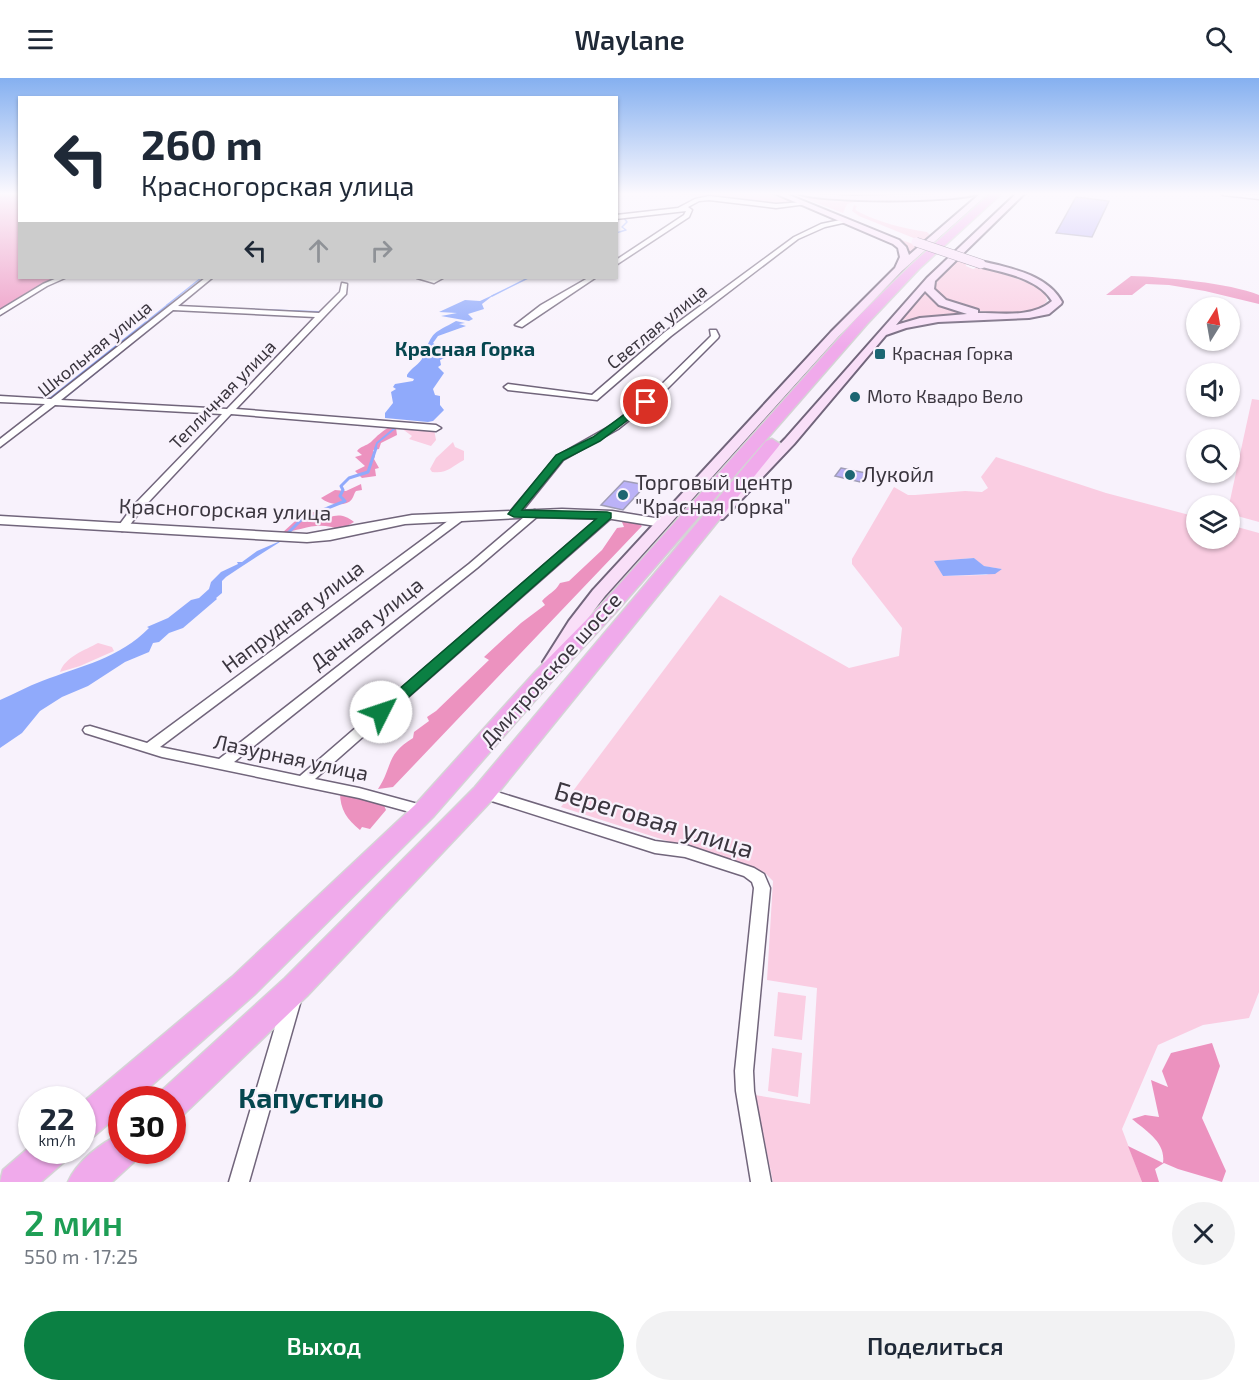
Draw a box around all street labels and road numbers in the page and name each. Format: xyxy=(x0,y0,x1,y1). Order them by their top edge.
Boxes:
street label: Светлая улица xyxy=(602,279,711,373)
street label: Школьная улица xyxy=(33,296,156,401)
street label: Тепличная улица xyxy=(165,335,280,453)
street label: Красногорская улица xyxy=(118,492,332,526)
street label: Напрудная улица xyxy=(216,554,369,678)
street label: Дачная улица xyxy=(305,571,428,675)
street label: Дмитровское шоссе xyxy=(474,587,626,751)
street label: Лазурная улица xyxy=(211,728,371,786)
street label: Береговая улица xyxy=(551,774,758,865)

